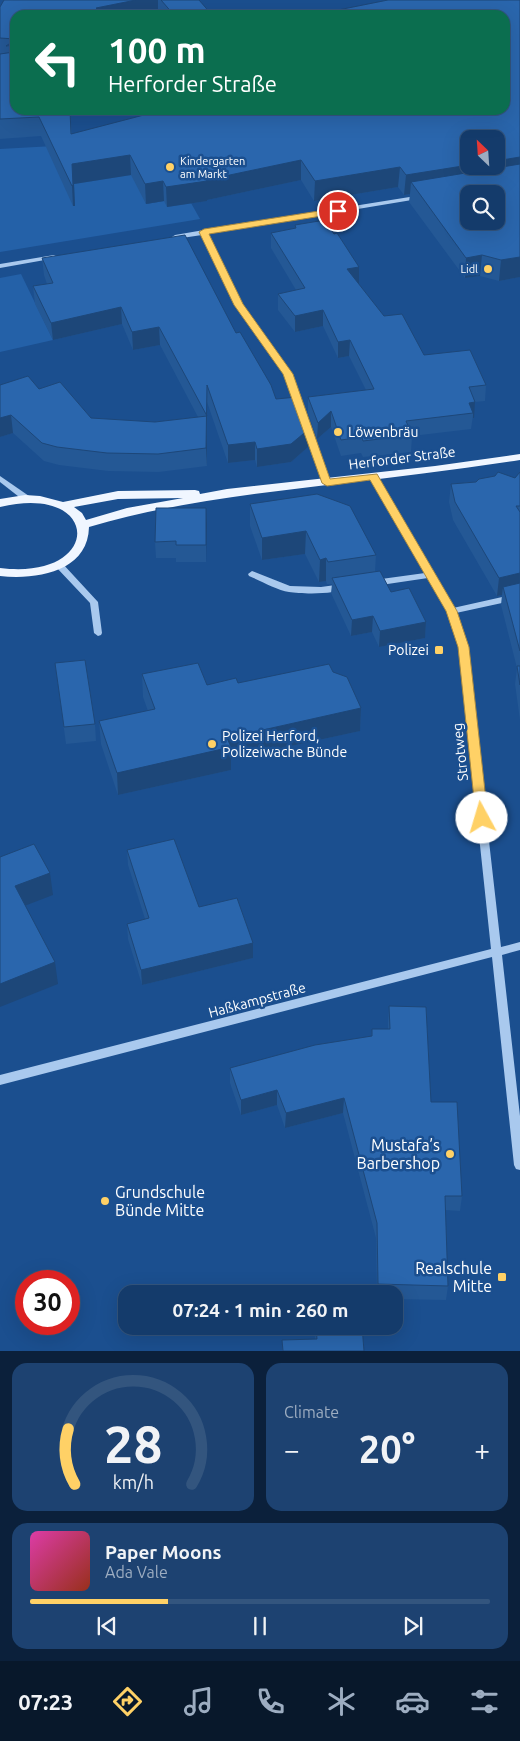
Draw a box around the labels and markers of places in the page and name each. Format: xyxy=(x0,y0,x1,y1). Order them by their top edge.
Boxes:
place label: Kindergarten am Markt xyxy=(180,155,245,180)
marker: Kindergarten am Markt xyxy=(164,161,176,173)
pin xyxy=(317,190,359,232)
place label: Lidl xyxy=(460,263,478,275)
marker: Lidl xyxy=(482,263,494,275)
place label: Löwenbräu xyxy=(348,424,419,440)
marker: Löwenbräu xyxy=(332,426,344,438)
place label: Polizei xyxy=(388,642,429,658)
marker: Polizei xyxy=(433,644,445,656)
place label: Polizei Herford, Polizeiwache Bünde xyxy=(222,728,347,760)
marker: Polizei Herford, Polizeiwache Bünde xyxy=(206,738,218,750)
place label: Mustafa’s Barbershop xyxy=(356,1136,440,1172)
marker: Mustafa’s Barbershop xyxy=(444,1148,456,1160)
place label: Grundschule Bünde Mitte xyxy=(115,1183,205,1219)
marker: Grundschule Bünde Mitte xyxy=(99,1195,111,1207)
place label: Realschule Mitte xyxy=(415,1259,492,1295)
marker: Realschule Mitte xyxy=(496,1271,508,1283)

